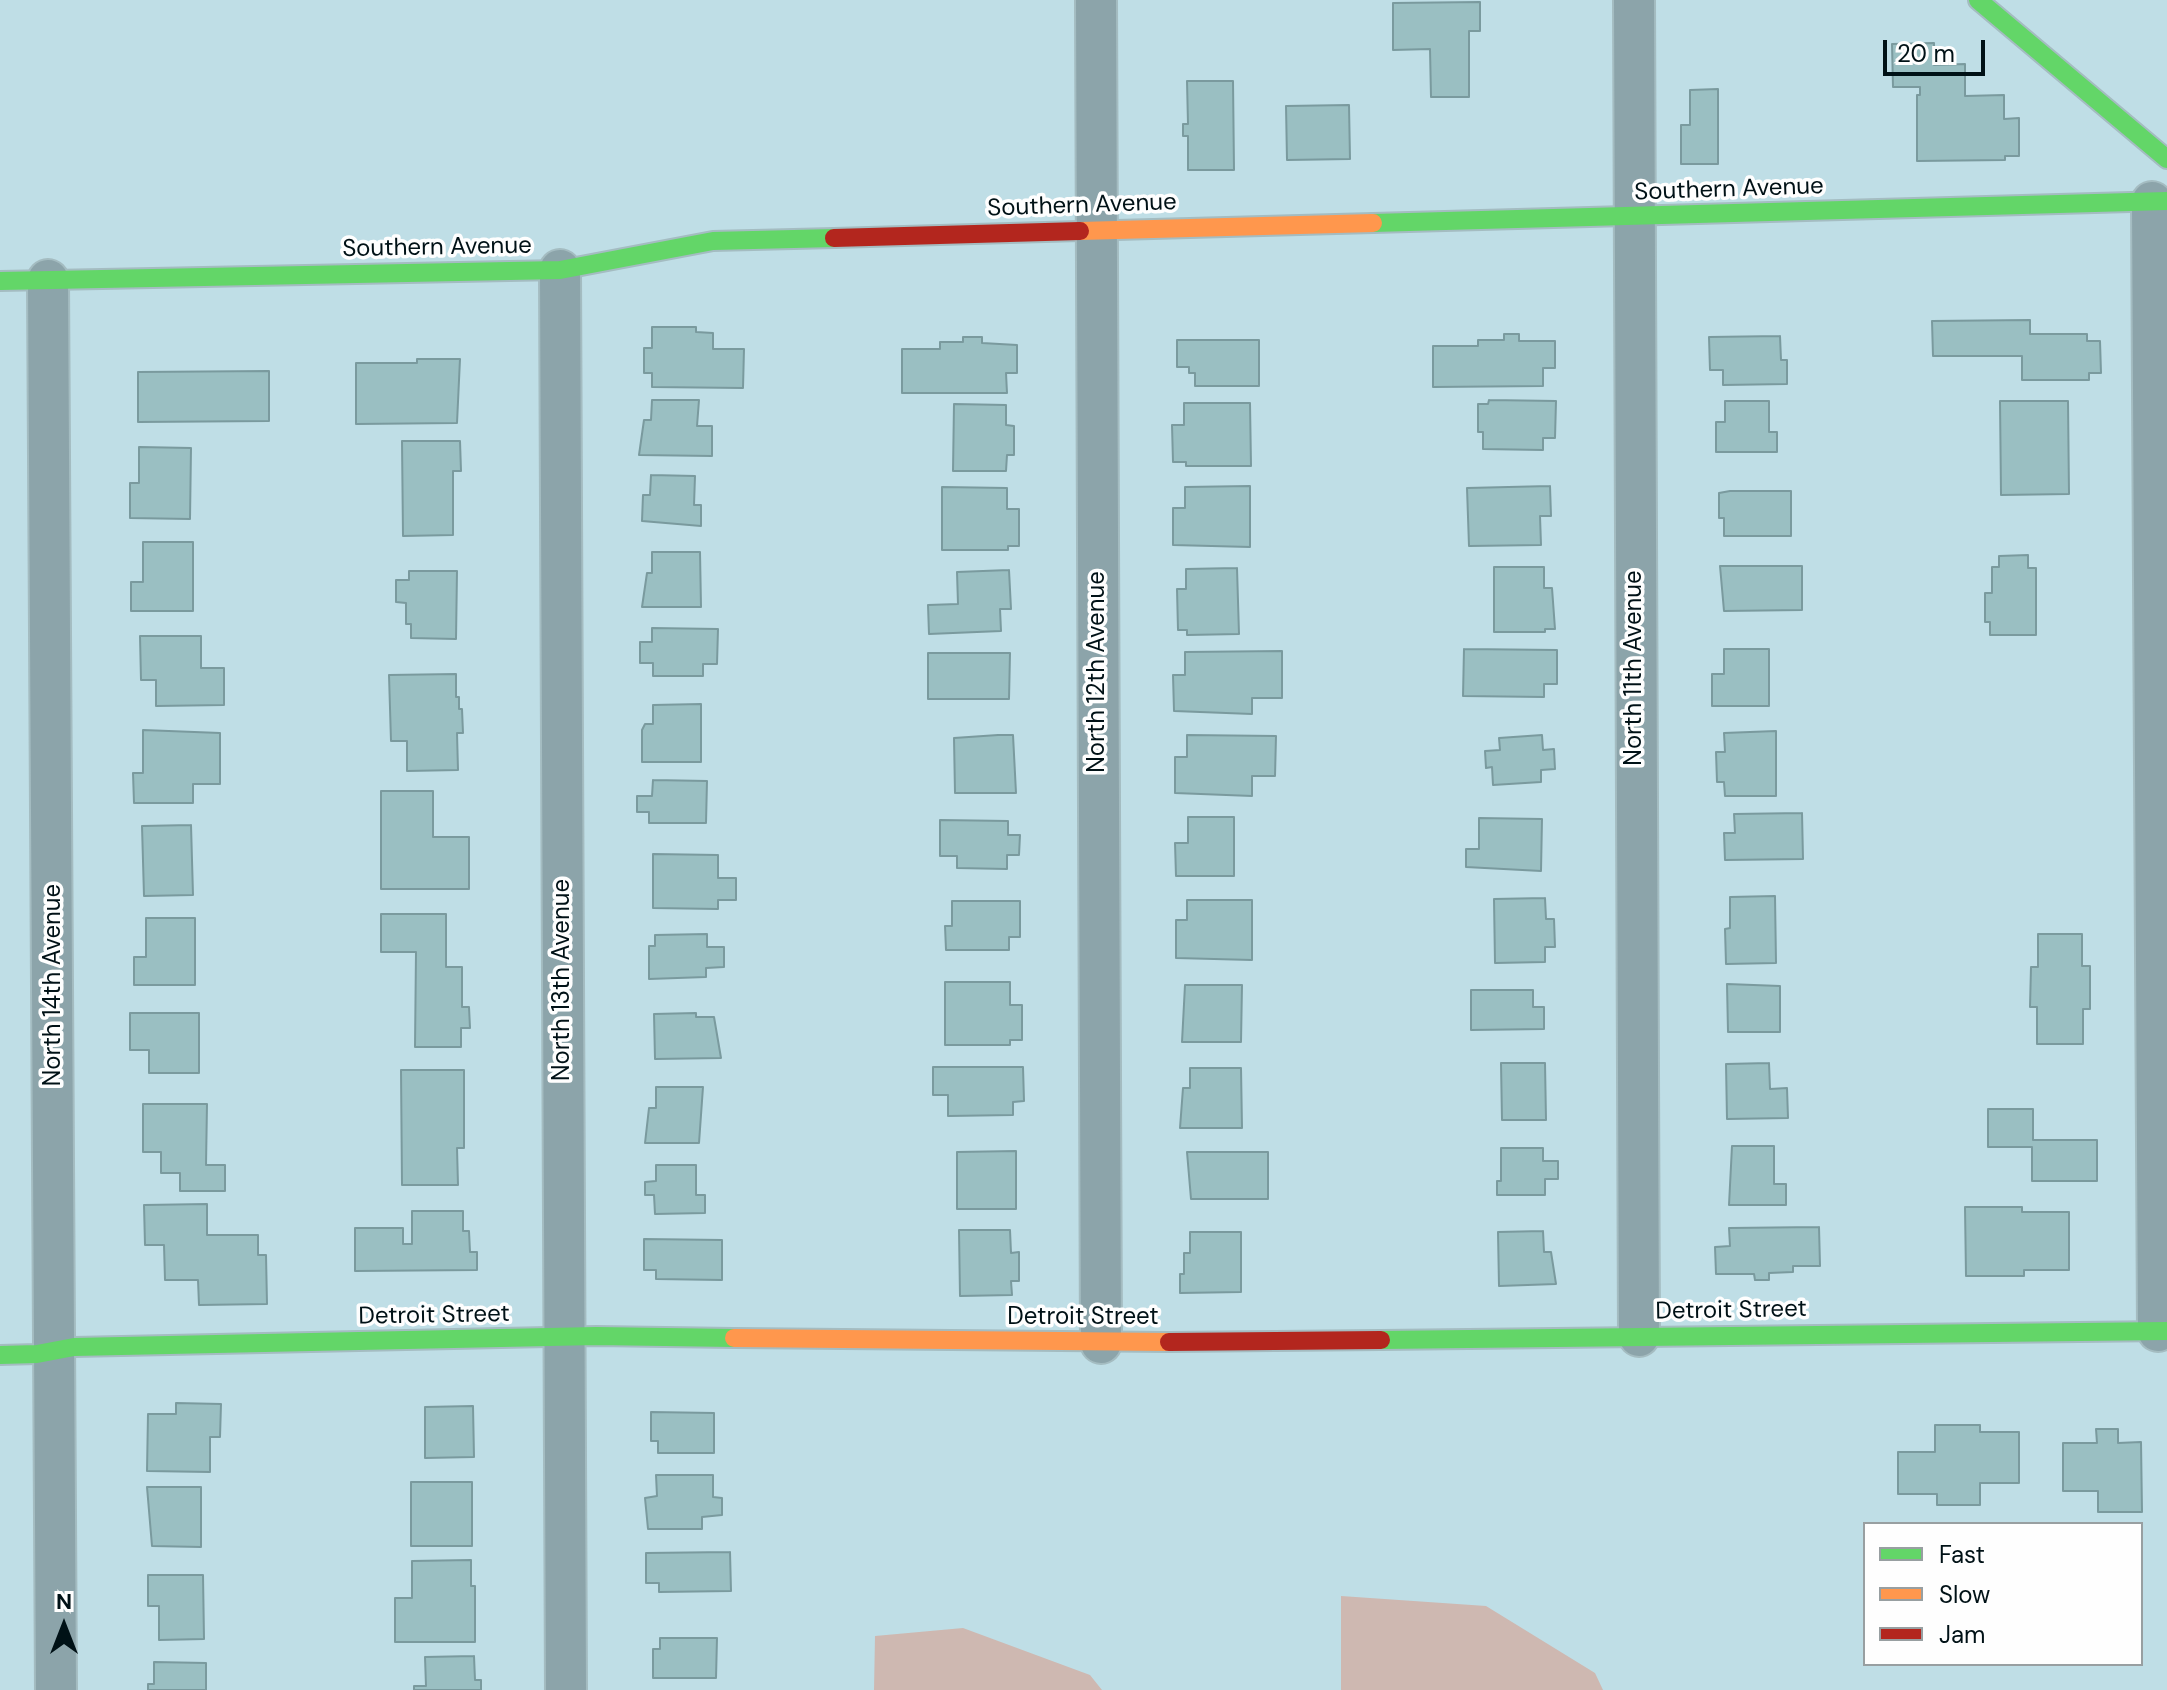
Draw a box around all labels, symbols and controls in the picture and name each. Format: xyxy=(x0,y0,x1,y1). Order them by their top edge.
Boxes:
scale bar xyxy=(1887,24,1989,74)
text: 20 m xyxy=(1897,38,1955,69)
street label: Southern Avenue xyxy=(1634,172,1824,208)
street label: Southern Avenue xyxy=(987,188,1177,224)
street label: Southern Avenue xyxy=(342,232,532,264)
street label: North 11th Avenue xyxy=(1621,570,1649,766)
street label: North 12th Avenue xyxy=(1084,571,1112,773)
street label: North 13th Avenue xyxy=(549,879,577,1081)
street label: North 14th Avenue xyxy=(40,884,68,1086)
street label: Detroit Street xyxy=(1655,1295,1807,1327)
street label: Detroit Street xyxy=(358,1300,510,1332)
street label: Detroit Street xyxy=(1007,1304,1159,1332)
legend xyxy=(1863,1522,2143,1666)
text: Fast xyxy=(1939,1539,1985,1570)
text: Slow xyxy=(1939,1579,1990,1610)
north arrow xyxy=(24,1586,104,1666)
text: N xyxy=(56,1587,72,1616)
text: Jam xyxy=(1939,1619,1985,1650)

